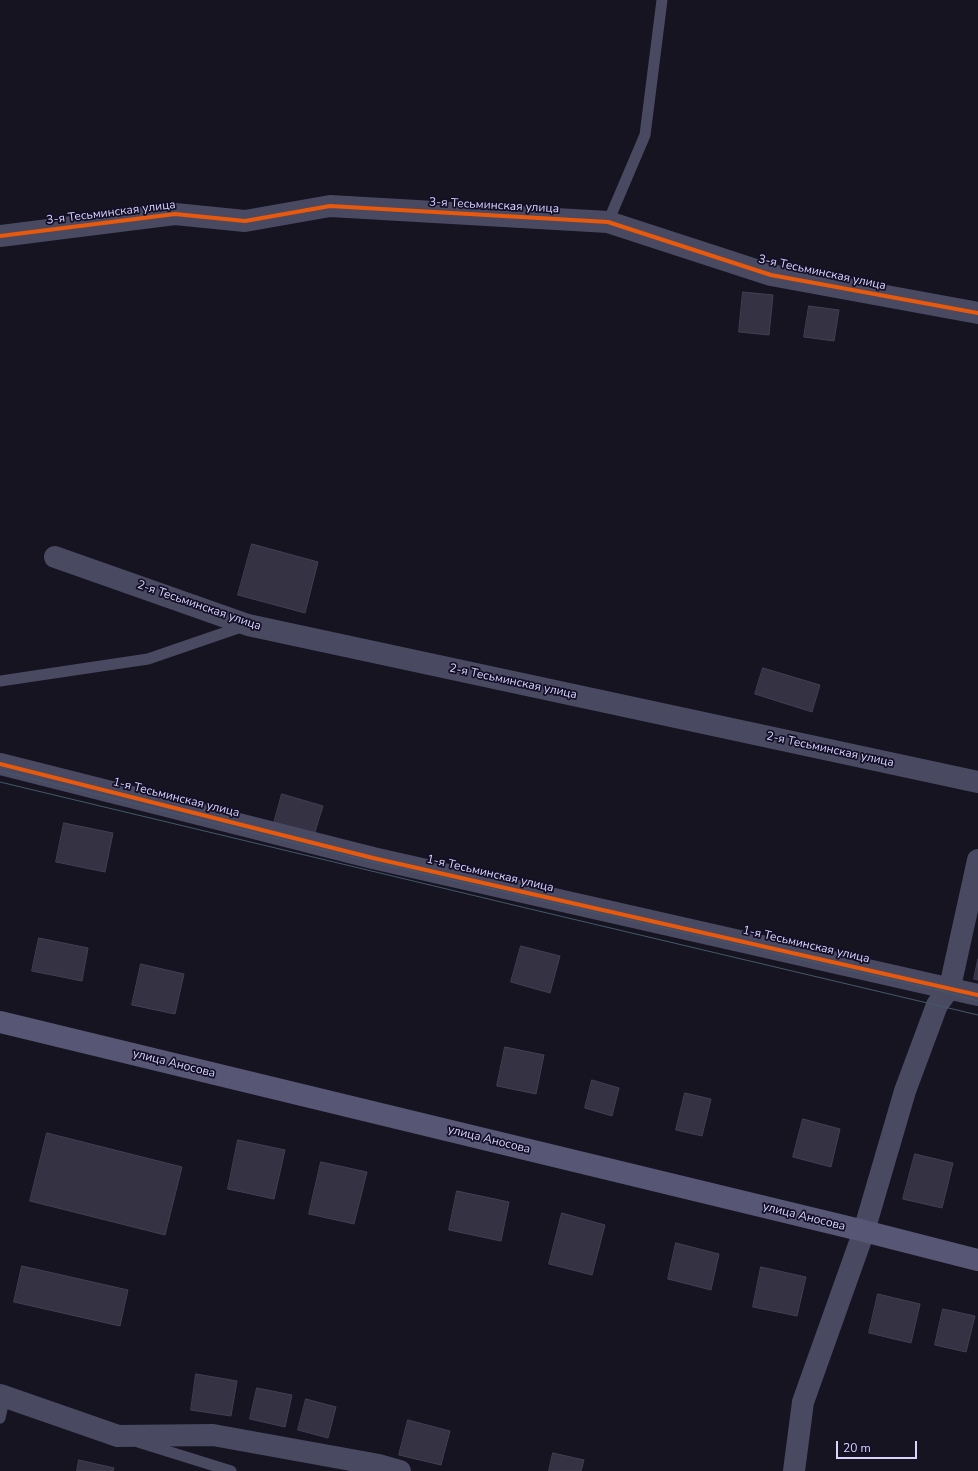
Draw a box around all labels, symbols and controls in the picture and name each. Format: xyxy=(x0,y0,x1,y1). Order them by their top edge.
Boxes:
street label: 3-я Тесьминская улица xyxy=(429,195,559,217)
street label: 3-я Тесьминская улица xyxy=(46,198,176,228)
street label: 3-я Тесьминская улица xyxy=(757,252,887,294)
street label: 2-я Тесьминская улица xyxy=(135,578,263,634)
street label: 2-я Тесьминская улица xyxy=(448,661,578,703)
street label: 2-я Тесьминская улица xyxy=(765,729,895,771)
street label: 1-я Тесьминская улица xyxy=(111,775,241,821)
street label: 1-я Тесьминская улица xyxy=(425,852,555,896)
street label: 1-я Тесьминская улица xyxy=(741,923,871,967)
street label: улица Аносова xyxy=(131,1047,217,1081)
street label: улица Аносова xyxy=(446,1123,532,1157)
street label: улица Аносова xyxy=(761,1200,847,1234)
scale bar xyxy=(838,1433,919,1459)
text: 20 m xyxy=(843,1440,871,1456)

